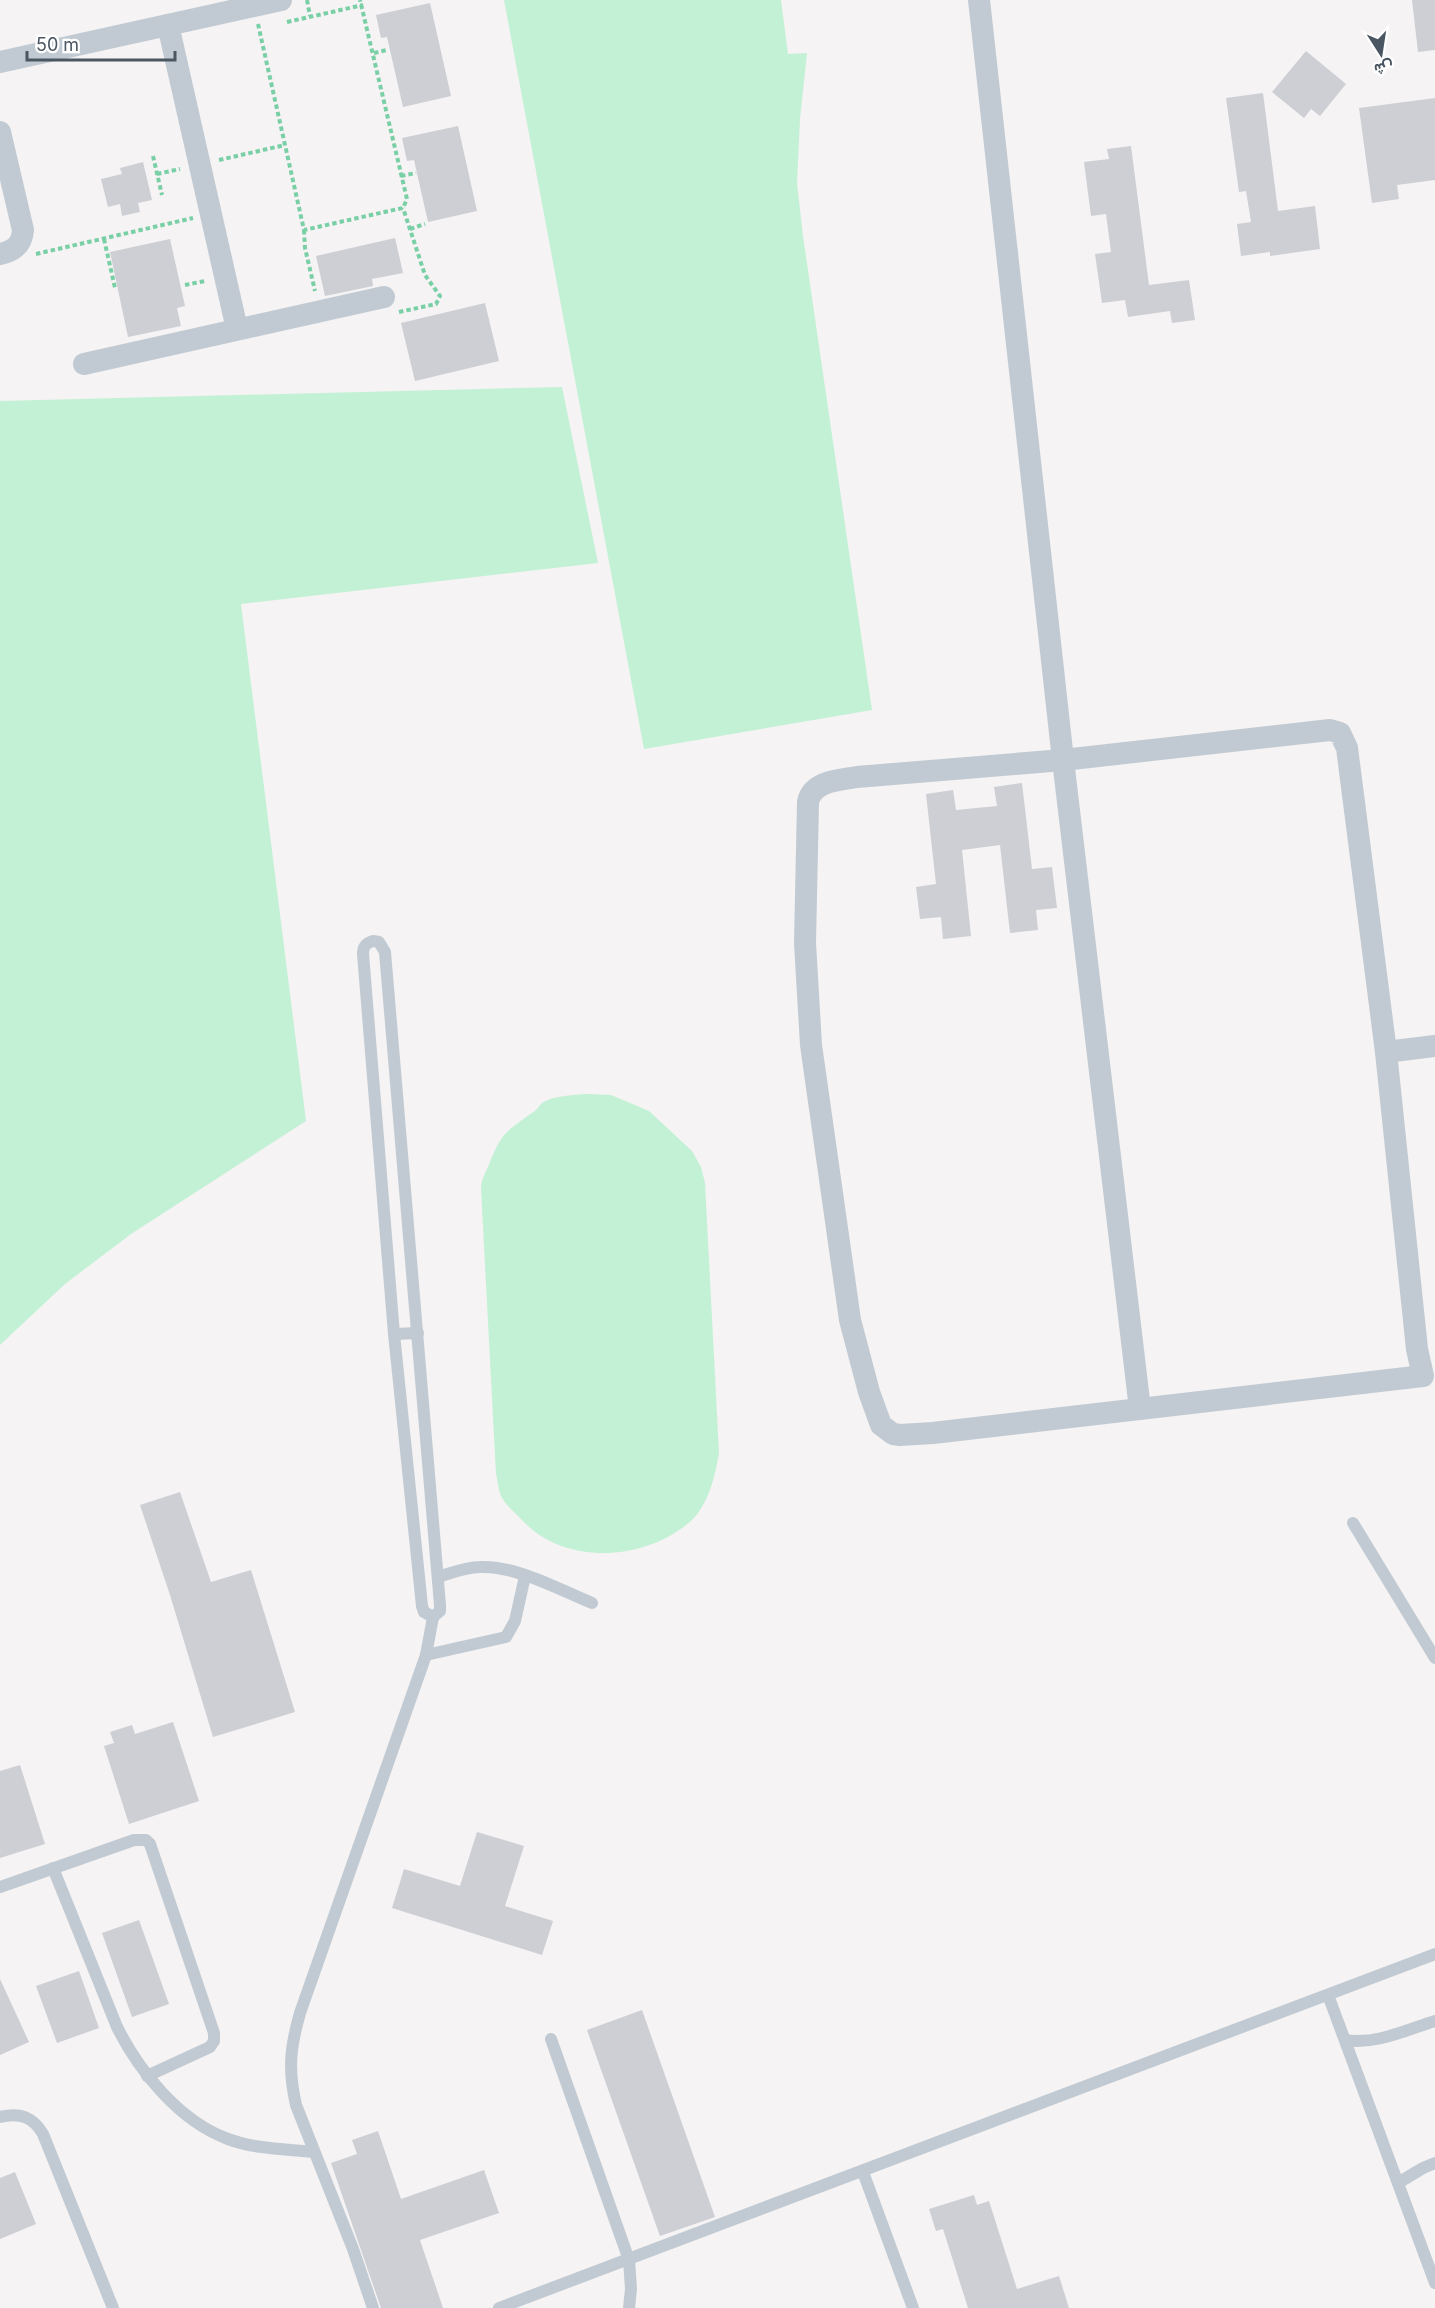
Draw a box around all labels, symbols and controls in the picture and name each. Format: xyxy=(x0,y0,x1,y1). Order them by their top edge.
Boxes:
scale bar xyxy=(27,24,176,62)
north arrow xyxy=(1351,24,1411,84)
text: 50 m xyxy=(36,34,79,55)
text: ش xyxy=(1373,57,1396,80)

